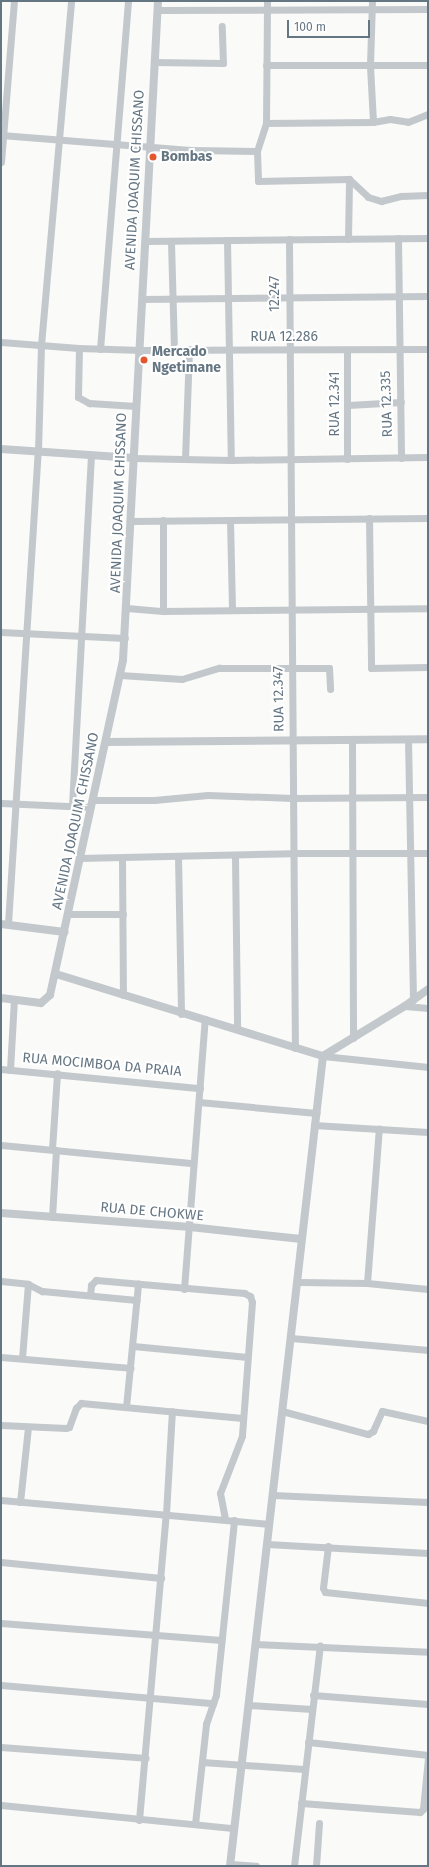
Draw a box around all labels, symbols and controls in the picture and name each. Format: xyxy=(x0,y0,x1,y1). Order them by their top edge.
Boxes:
scale bar xyxy=(289,12,372,38)
text: 100 m xyxy=(294,20,326,34)
street label: AVENIDA JOAQUIM CHISSANO xyxy=(122,89,148,271)
place label: Bombas xyxy=(161,149,212,165)
marker: Bombas xyxy=(148,152,158,162)
street label: 12.247 xyxy=(267,276,283,312)
street label: RUA 12.286 xyxy=(250,329,318,345)
place label: Mercado Ngetimane xyxy=(152,344,221,376)
marker: Mercado Ngetimane xyxy=(139,355,149,365)
street label: RUA 12.335 xyxy=(377,370,397,438)
street label: RUA 12.341 xyxy=(327,371,343,437)
street label: AVENIDA JOAQUIM CHISSANO xyxy=(107,412,131,594)
street label: RUA 12.347 xyxy=(270,666,288,732)
street label: AVENIDA JOAQUIM CHISSANO xyxy=(49,731,103,911)
street label: RUA MOCIMBOA DA PRAIA xyxy=(22,1050,182,1080)
street label: RUA DE CHOKWE xyxy=(100,1199,204,1225)

